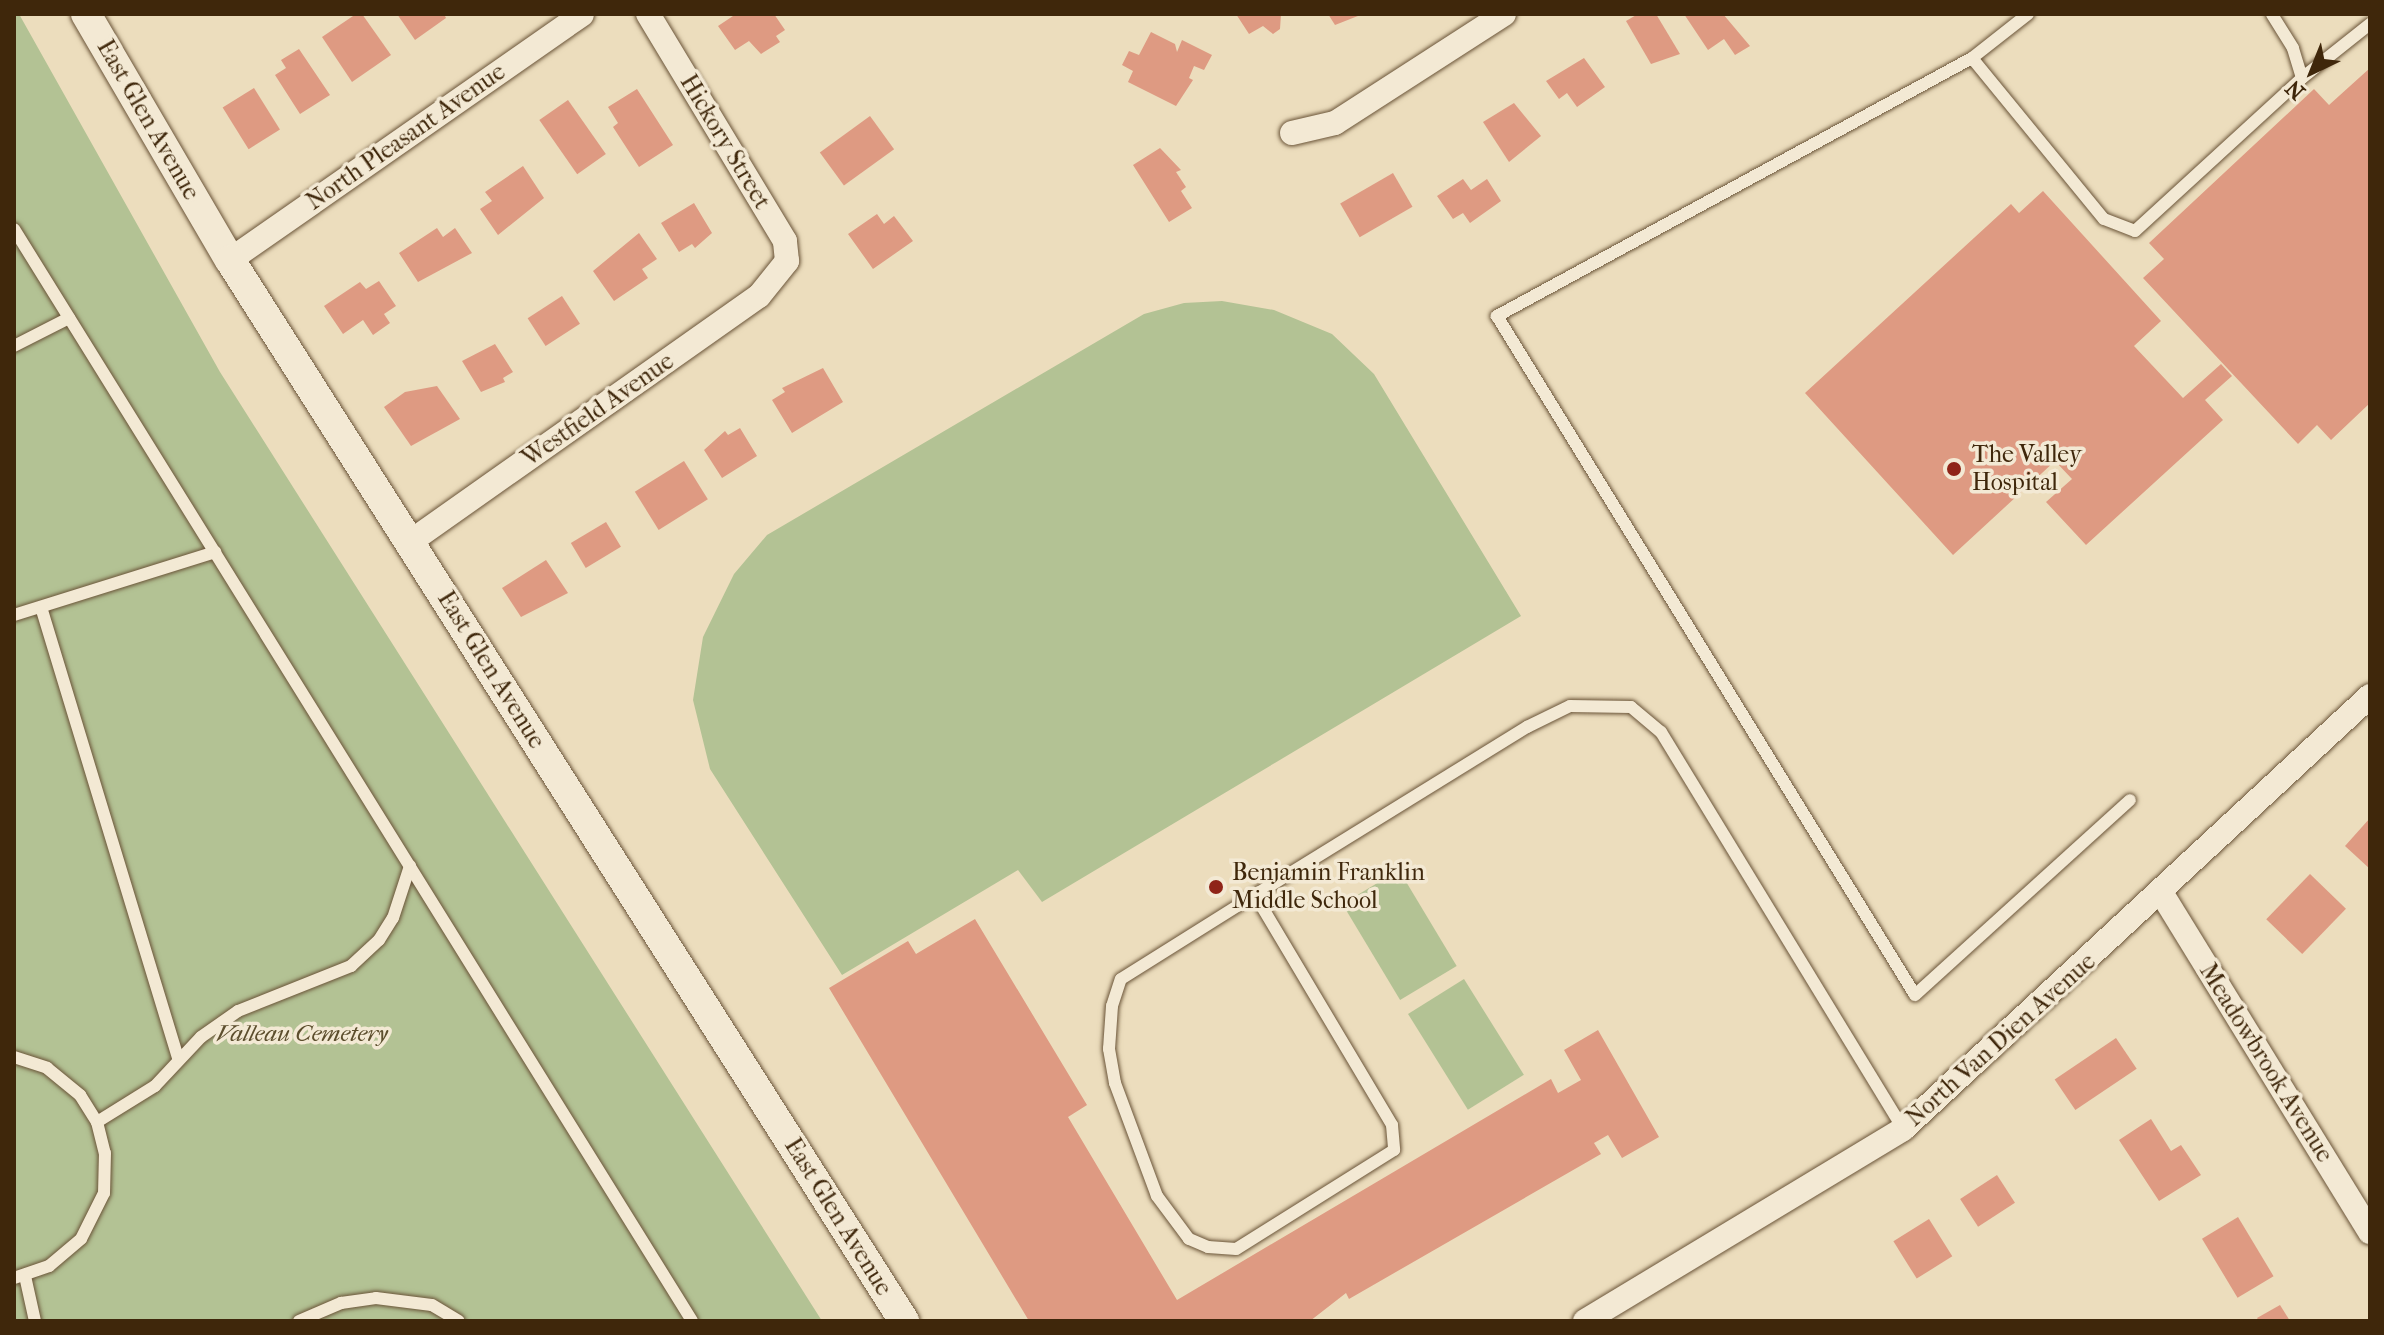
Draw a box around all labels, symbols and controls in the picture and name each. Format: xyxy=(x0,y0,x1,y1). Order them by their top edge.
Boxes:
north arrow xyxy=(2272,32,2352,112)
street label: East Glen Avenue xyxy=(90,35,206,205)
street label: North Pleasant Avenue xyxy=(301,57,511,217)
street label: Hickory Street xyxy=(674,70,776,214)
text: N xyxy=(2281,74,2311,105)
street label: Westfield Avenue xyxy=(517,347,679,473)
place label: The Valley Hospital xyxy=(1972,441,2082,497)
marker: The Valley Hospital xyxy=(1943,458,1965,480)
street label: East Glen Avenue xyxy=(431,586,551,754)
place label: Benjamin Franklin Middle School xyxy=(1232,859,1425,915)
marker: Benjamin Franklin Middle School xyxy=(1207,878,1225,896)
street label: North Van Dien Avenue xyxy=(1900,947,2102,1133)
street label: Meadowbrook Avenue xyxy=(2193,958,2339,1168)
park label: Valleau Cemetery xyxy=(216,1020,388,1048)
street label: East Glen Avenue xyxy=(778,1133,898,1301)

